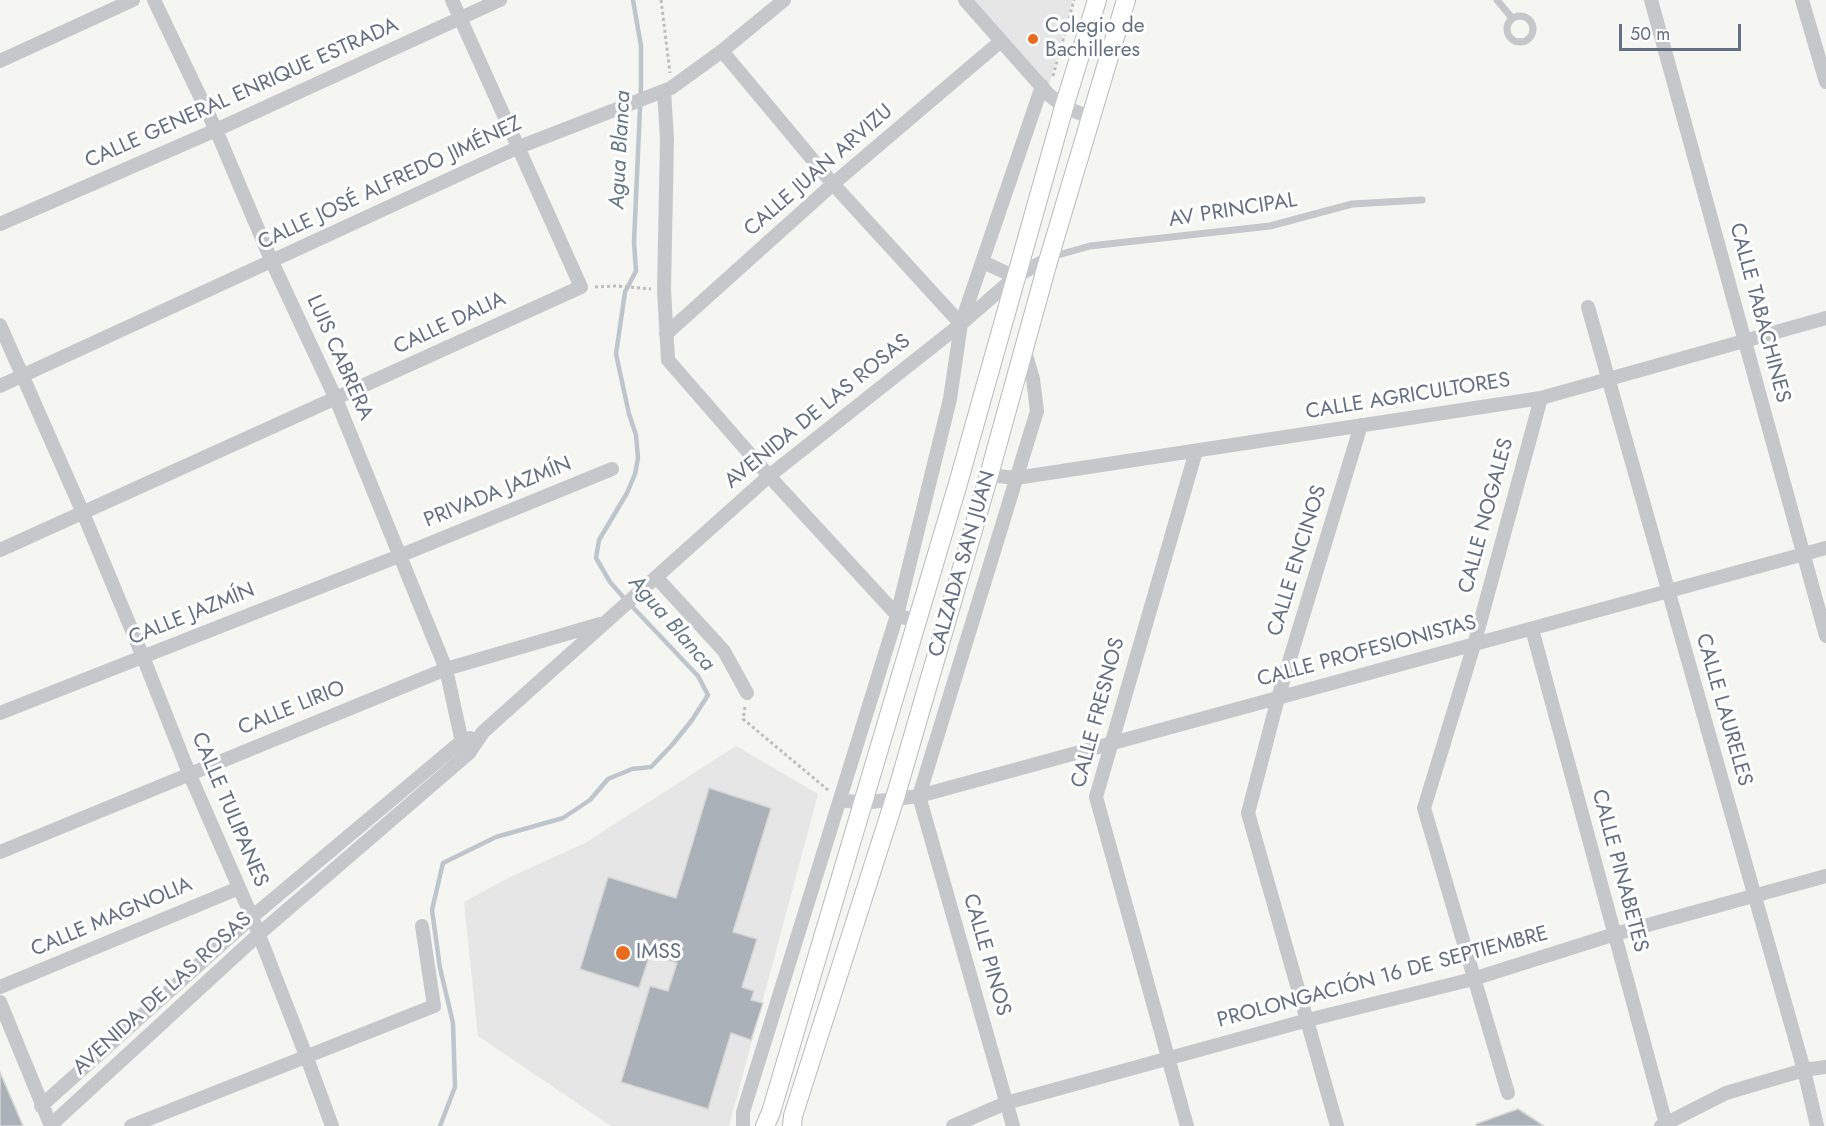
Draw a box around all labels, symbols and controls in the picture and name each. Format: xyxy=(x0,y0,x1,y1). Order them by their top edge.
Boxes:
scale bar xyxy=(1622,12,1744,50)
street label: CALLE GENERAL ENRIQUE ESTRADA xyxy=(82,13,402,175)
place label: Colegio de Bachilleres xyxy=(1045,14,1144,64)
text: 50 m xyxy=(1630,21,1670,47)
marker: Colegio de Bachilleres xyxy=(1026,32,1040,46)
water label: Agua Blanca xyxy=(605,90,637,210)
street label: CALLE JUAN ARVIZU xyxy=(740,100,898,242)
street label: CALLE JOSÉ ALFREDO JIMÉNEZ xyxy=(254,112,526,256)
street label: AV PRINCIPAL xyxy=(1167,188,1299,234)
street label: CALLE TABACHINES xyxy=(1723,221,1795,405)
street label: CALLE DALIA xyxy=(390,287,510,361)
street label: LUIS CABRERA xyxy=(300,292,378,424)
street label: AVENIDA DE LAS ROSAS xyxy=(720,329,916,495)
street label: CALLE AGRICULTORES xyxy=(1304,368,1512,426)
street label: CALLE NOGALES xyxy=(1454,436,1520,596)
street label: PRIVADA JAZMÍN xyxy=(421,452,575,534)
street label: CALZADA SAN JUAN xyxy=(924,468,1002,660)
street label: CALLE ENCINOS xyxy=(1263,483,1333,639)
water label: Agua Blanca xyxy=(622,571,720,677)
street label: CALLE JAZMÍN xyxy=(125,578,259,652)
street label: CALLE PROFESIONISTAS xyxy=(1255,611,1479,693)
street label: CALLE LAURELES xyxy=(1689,631,1757,789)
street label: CALLE FRESNOS xyxy=(1067,635,1131,791)
street label: CALLE LIRIO xyxy=(235,676,349,742)
street label: CALLE TULIPANES xyxy=(185,729,273,891)
street label: CALLE PINABETES xyxy=(1585,787,1653,955)
street label: CALLE MAGNOLIA xyxy=(28,873,196,963)
street label: CALLE PINOS xyxy=(957,891,1015,1019)
street label: AVENIDA DE LAS ROSAS xyxy=(69,907,257,1081)
street label: PROLONGACIÓN 16 DE SEPTIEMBRE xyxy=(1215,922,1551,1034)
place label: IMSS xyxy=(636,940,681,966)
marker: IMSS xyxy=(614,944,632,962)

